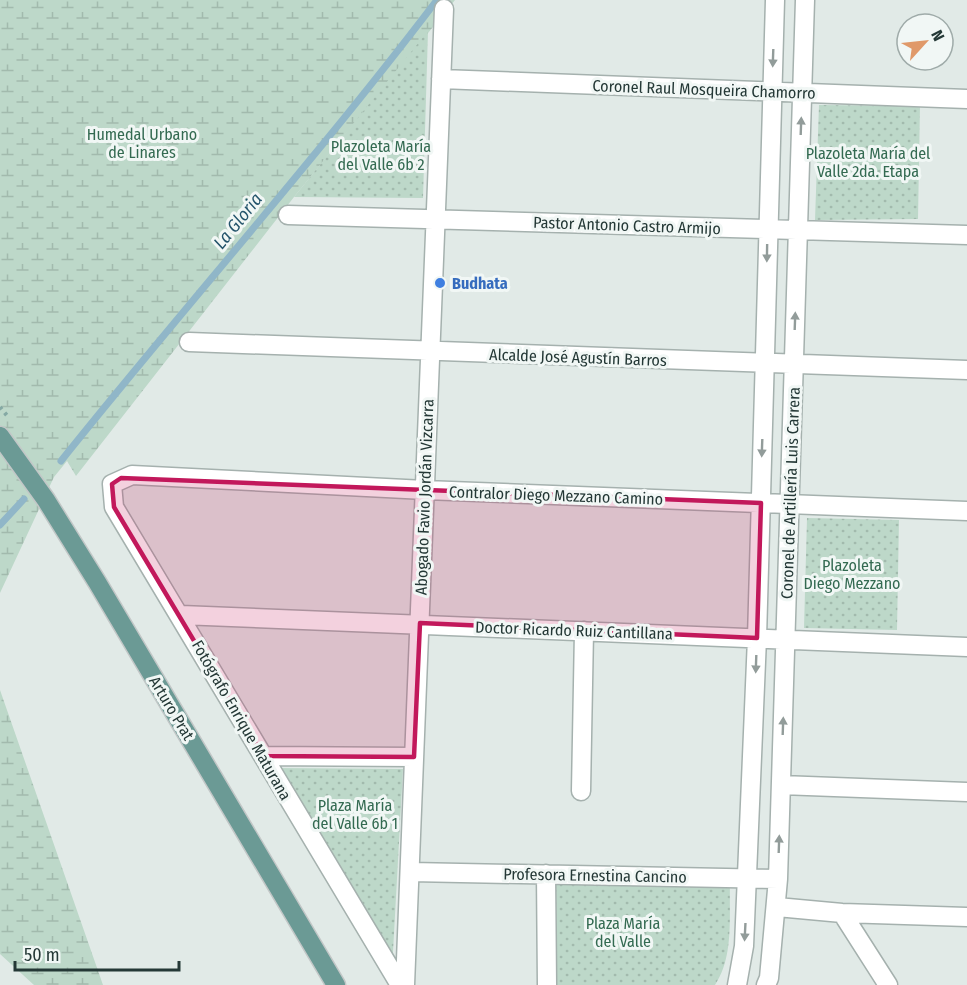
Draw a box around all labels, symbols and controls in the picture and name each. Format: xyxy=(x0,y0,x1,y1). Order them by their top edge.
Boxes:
north arrow xyxy=(895,12,955,72)
text: N xyxy=(927,27,949,44)
one-way arrow xyxy=(768,49,778,68)
street label: Coronel Raul Mosqueira Chamorro xyxy=(592,76,816,103)
one-way arrow xyxy=(796,117,806,136)
park label: Humedal Urbano de Linares xyxy=(87,125,197,162)
park label: Plazoleta María del Valle 6b 2 xyxy=(331,137,431,174)
park label: Plazoleta María del Valle 2da. Etapa xyxy=(806,144,930,181)
water label: La Gloria xyxy=(209,189,267,253)
street label: Pastor Antonio Castro Armijo xyxy=(533,213,721,238)
one-way arrow xyxy=(763,244,772,263)
place label: Budhata xyxy=(452,274,508,293)
marker: Budhata xyxy=(433,276,447,290)
one-way arrow xyxy=(791,312,800,331)
street label: Alcalde José Agustín Barros xyxy=(489,345,667,370)
street label: Coronel de Artillería Luis Carrera xyxy=(777,386,804,599)
street label: Abogado Favio Jordán Vizcarra xyxy=(412,399,437,595)
one-way arrow xyxy=(757,439,767,458)
street label: Contralor Diego Mezzano Camino xyxy=(449,482,663,509)
park label: Plazoleta Diego Mezzano xyxy=(804,556,900,593)
street label: Doctor Ricardo Ruiz Cantillana xyxy=(475,618,673,643)
street label: Fotógrafo Enrique Maturana xyxy=(188,637,295,804)
one-way arrow xyxy=(751,655,760,674)
street label: Arturo Prat xyxy=(145,673,198,744)
one-way arrow xyxy=(778,717,788,736)
park label: Plaza María del Valle 6b 1 xyxy=(312,796,398,833)
one-way arrow xyxy=(775,834,784,853)
street label: Profesora Ernestina Cancino xyxy=(503,864,687,887)
park label: Plaza María del Valle xyxy=(586,914,660,951)
one-way arrow xyxy=(741,922,750,941)
scale bar xyxy=(15,934,178,972)
text: 50 m xyxy=(24,944,60,966)

